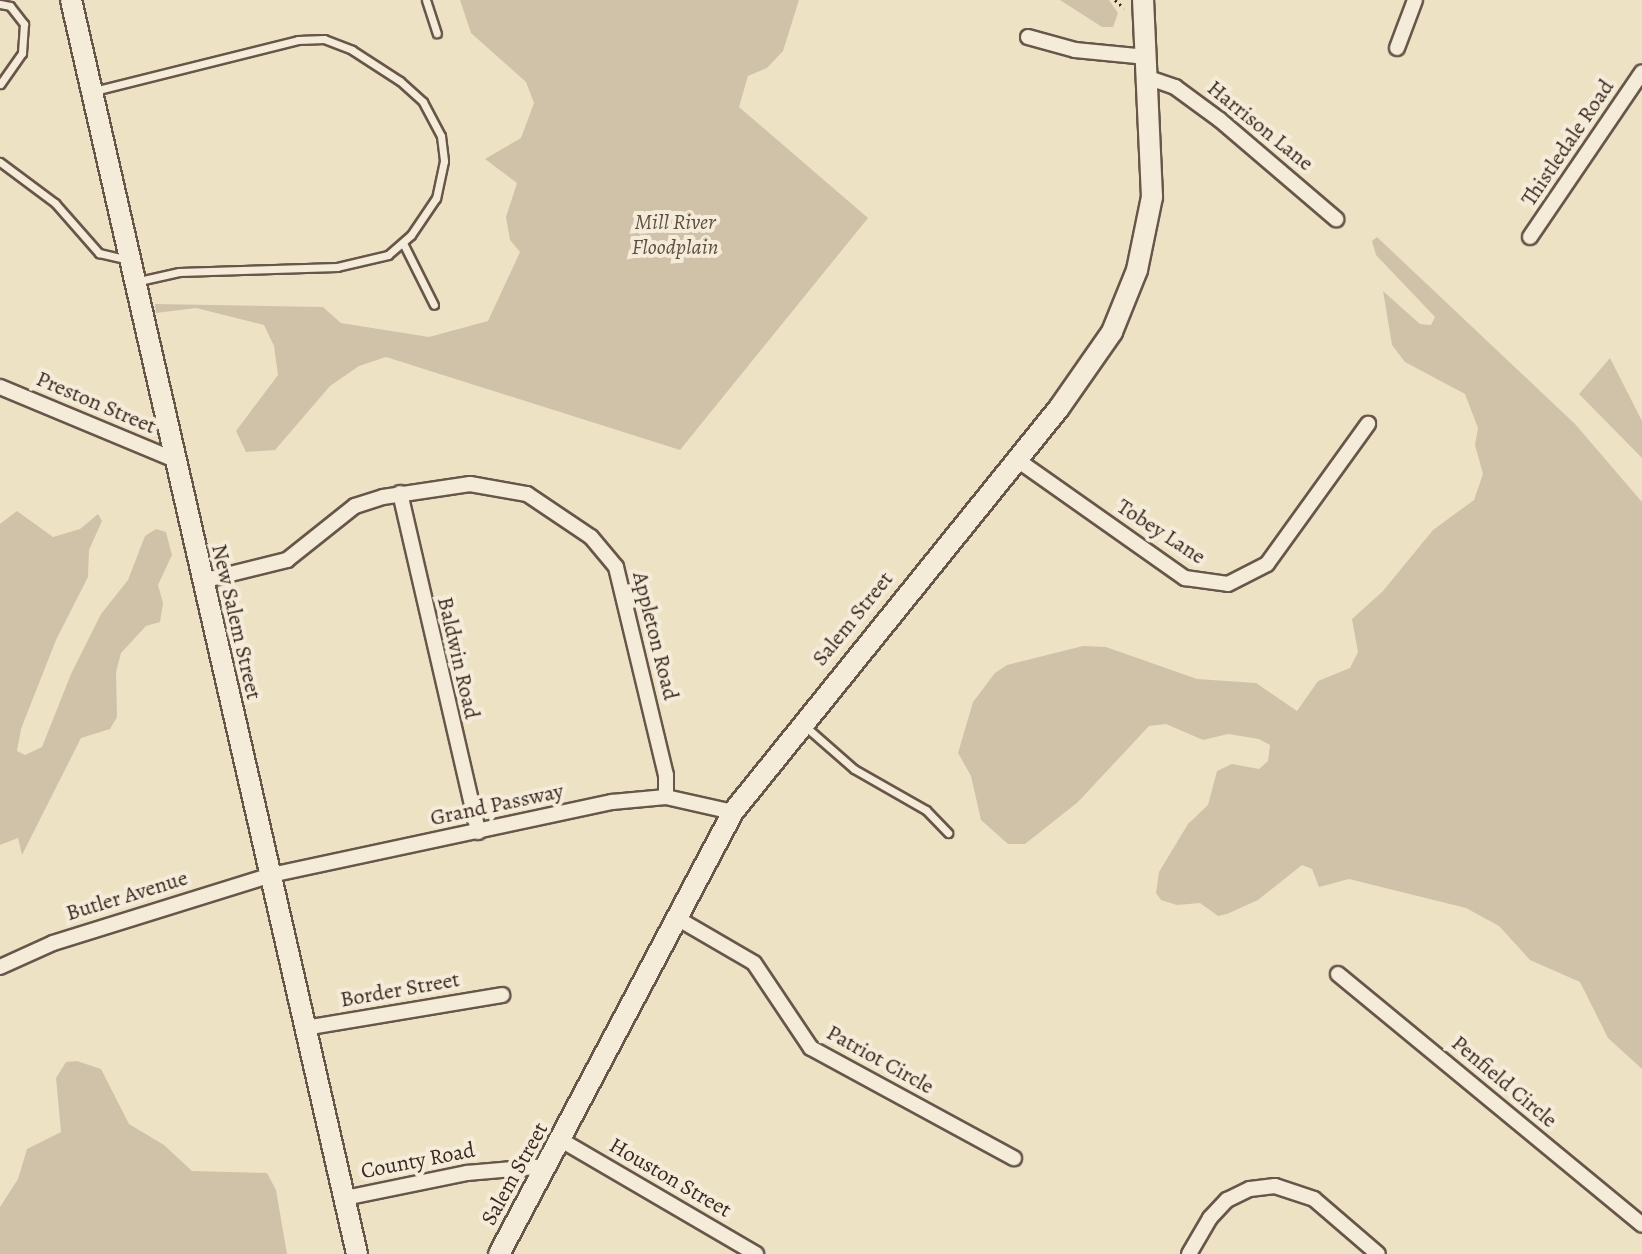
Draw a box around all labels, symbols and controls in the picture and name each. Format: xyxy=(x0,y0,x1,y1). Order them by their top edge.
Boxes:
street label: Harrison Lane xyxy=(1202,75,1318,177)
street label: Thistledale Road xyxy=(1516,75,1620,211)
park label: Mill River Floodplain xyxy=(632,209,718,260)
street label: Preston Street xyxy=(32,366,160,440)
street label: Tobey Lane xyxy=(1112,494,1210,570)
street label: New Salem Street xyxy=(205,542,267,702)
street label: Salem Street xyxy=(807,567,899,671)
street label: Appleton Road xyxy=(626,569,684,703)
street label: Baldwin Road xyxy=(431,594,485,722)
street label: Grand Passway xyxy=(428,778,566,832)
street label: Butler Avenue xyxy=(63,865,191,927)
street label: Border Street xyxy=(338,967,462,1013)
street label: Patriot Circle xyxy=(822,1020,938,1100)
street label: Penfield Circle xyxy=(1446,1030,1562,1134)
street label: Salem Street xyxy=(476,1118,554,1230)
street label: Houston Street xyxy=(604,1132,736,1224)
street label: County Road xyxy=(359,1137,477,1185)

